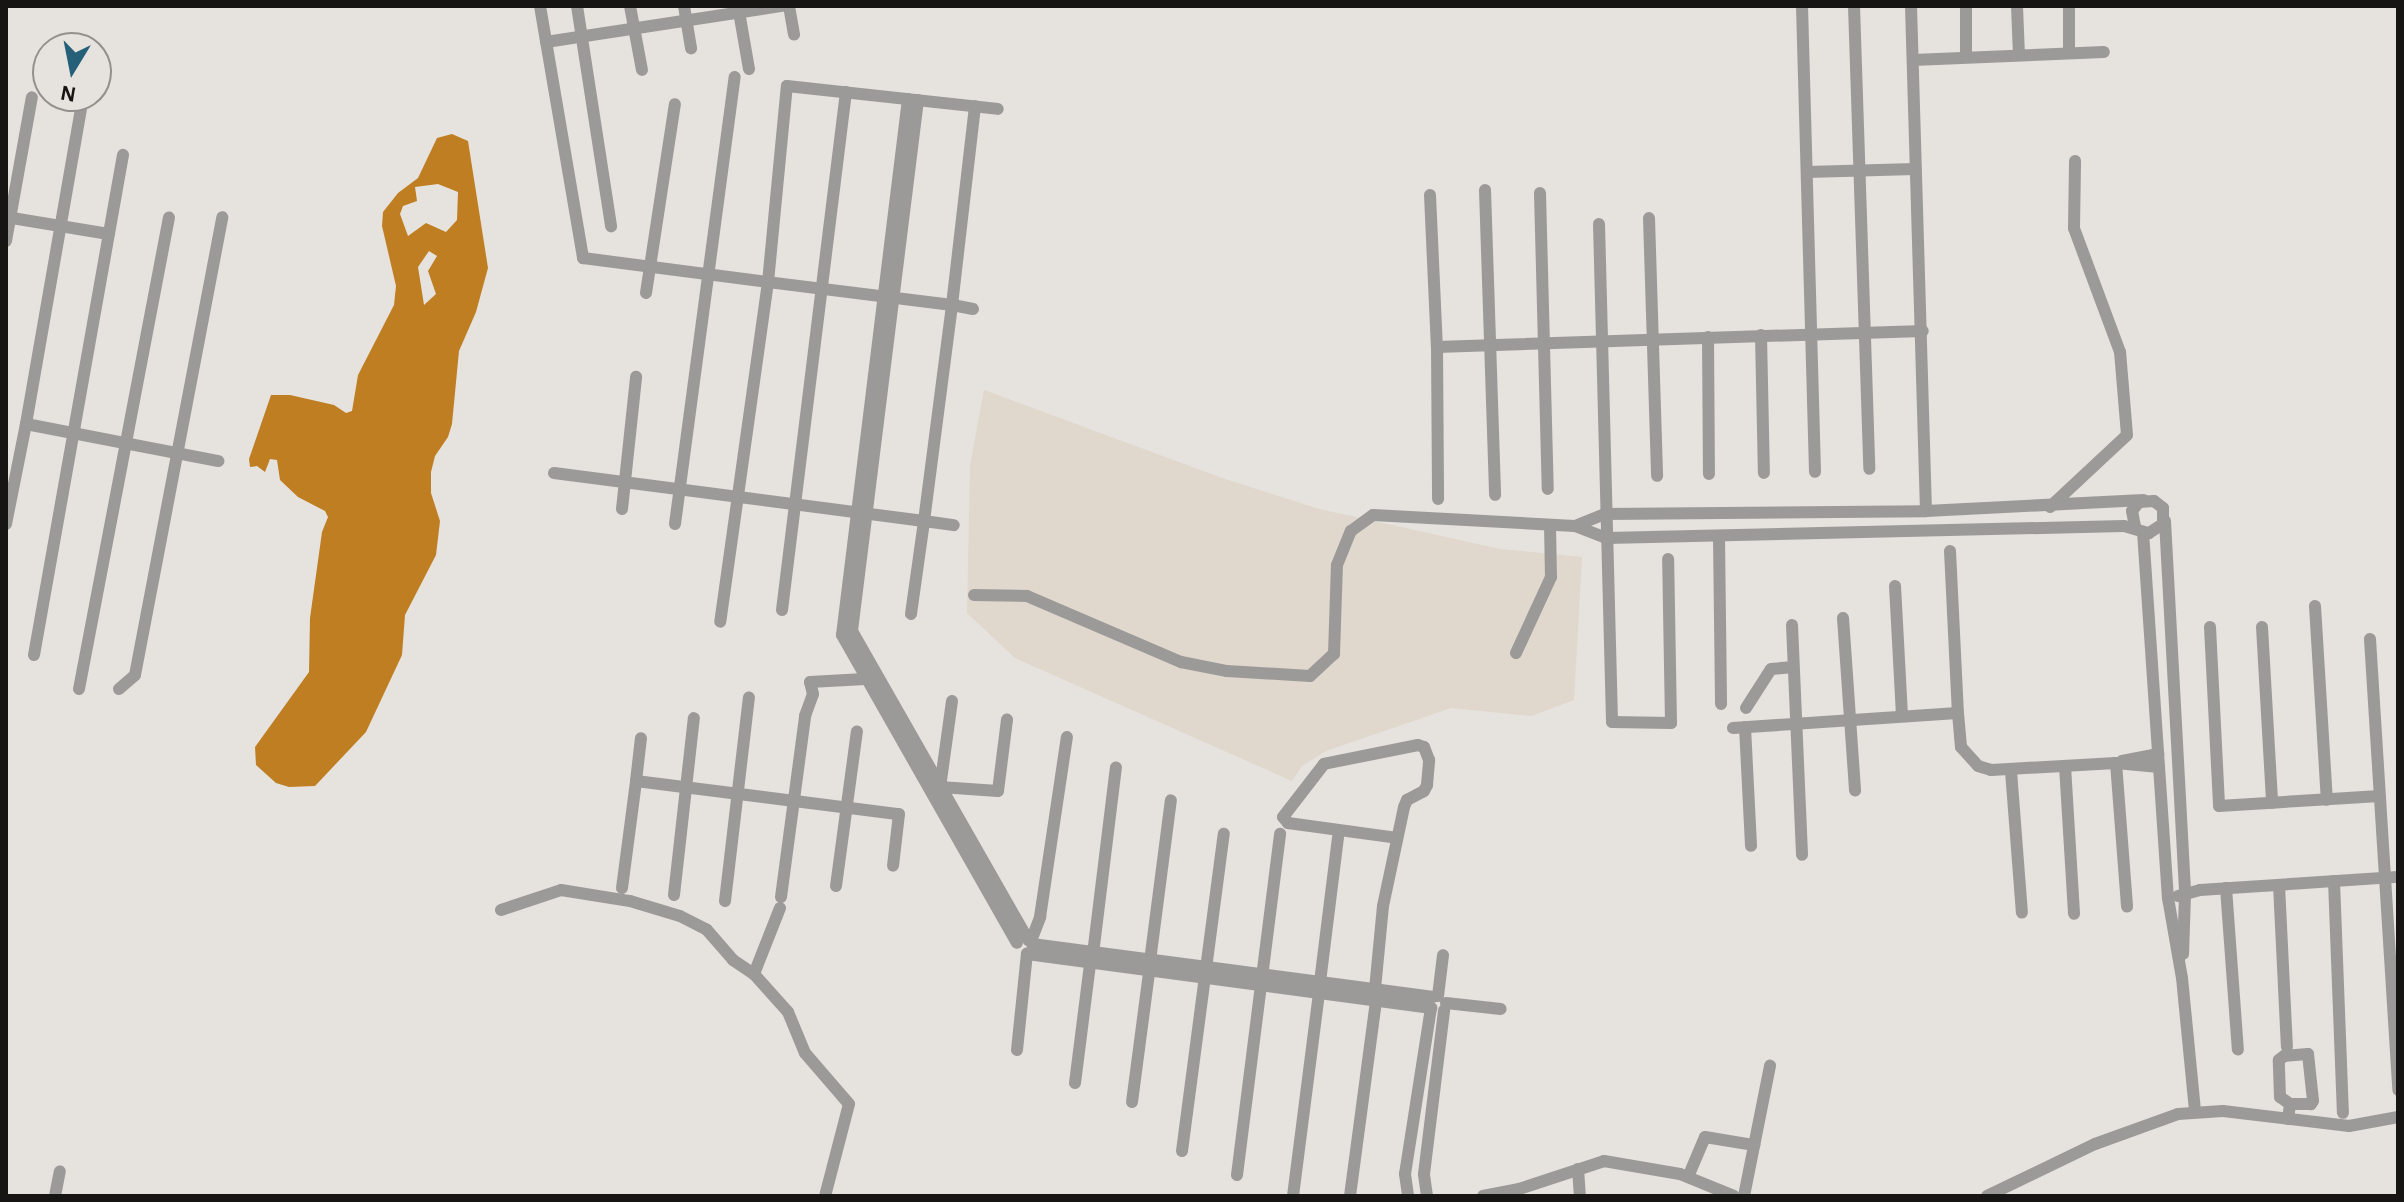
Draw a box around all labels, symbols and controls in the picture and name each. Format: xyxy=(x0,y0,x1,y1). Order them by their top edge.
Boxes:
north arrow xyxy=(32,32,112,112)
text: N xyxy=(59,82,78,106)

